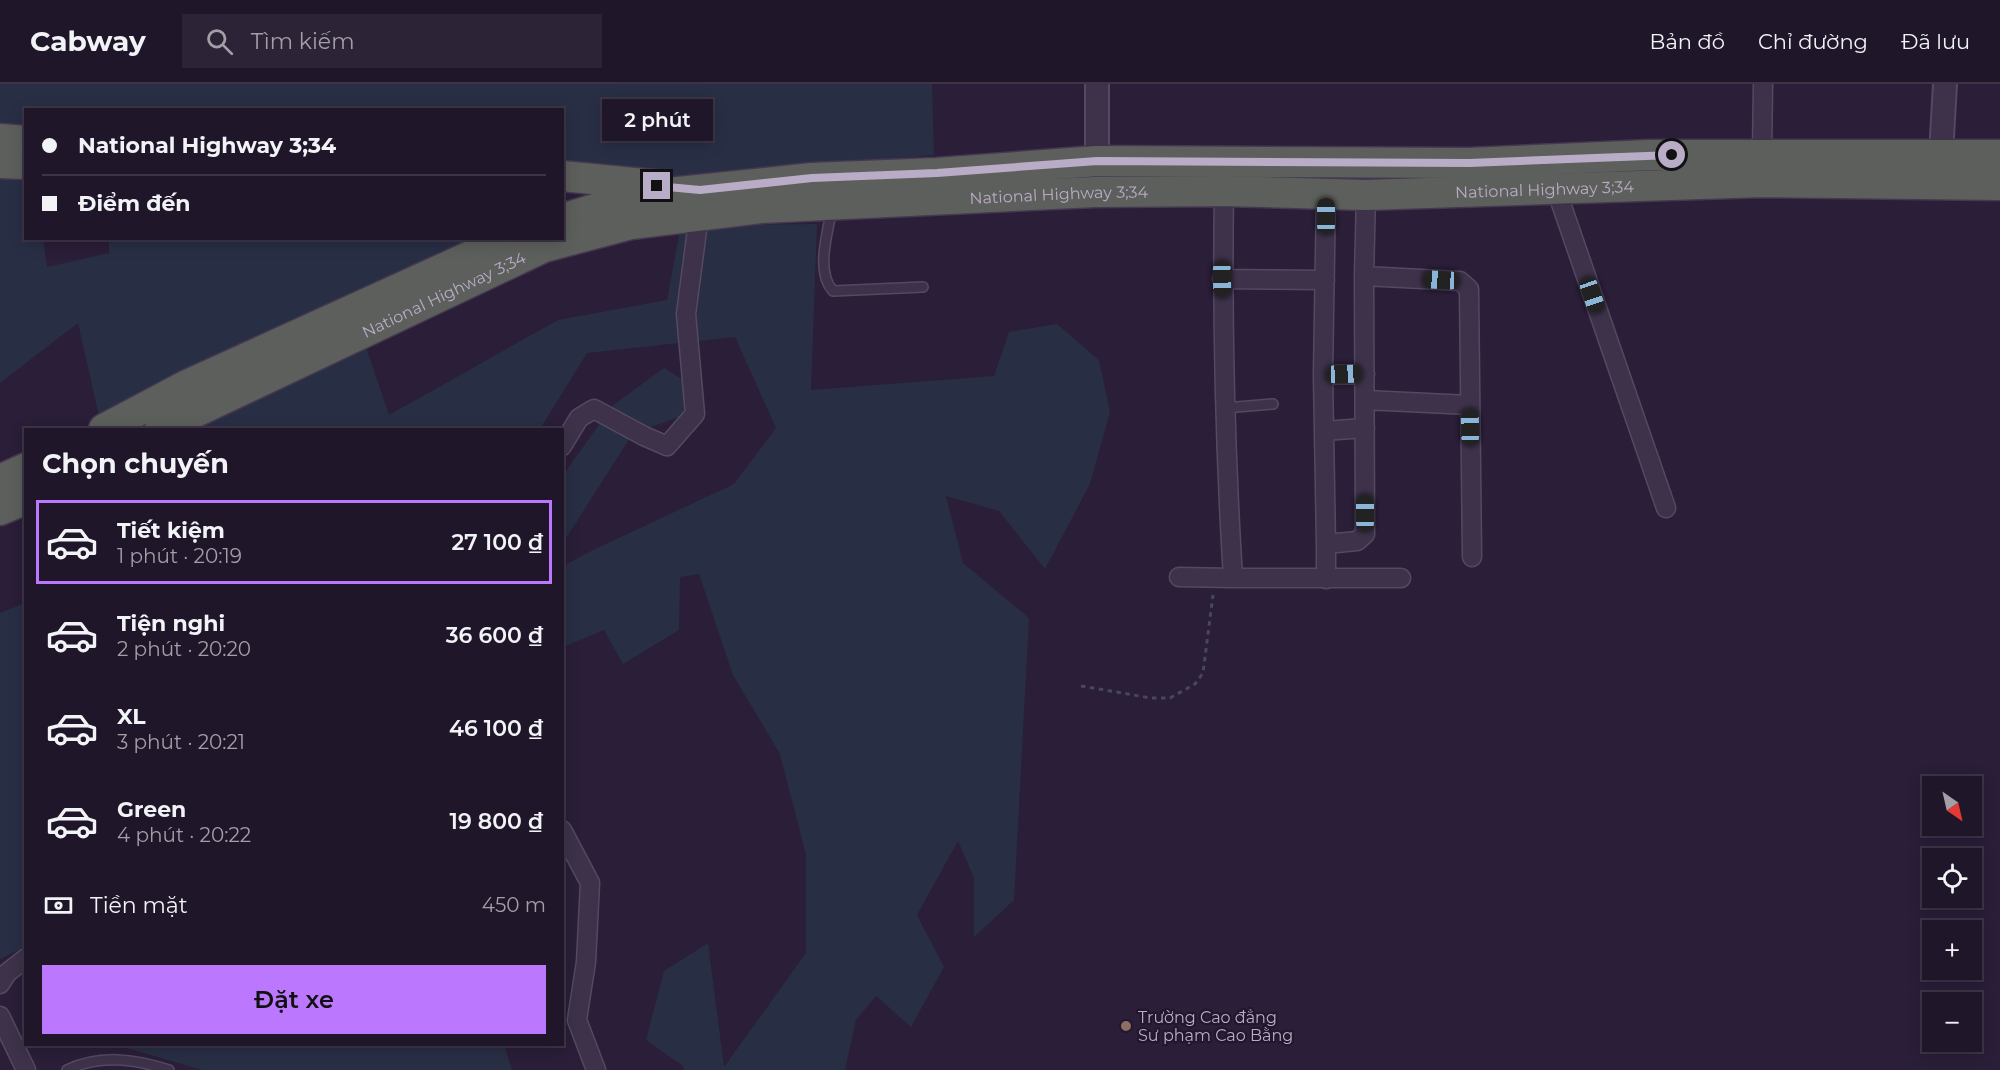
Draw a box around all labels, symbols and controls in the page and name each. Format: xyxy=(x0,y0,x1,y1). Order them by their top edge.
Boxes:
search box xyxy=(182,14,602,68)
text: Cabway xyxy=(30,24,146,58)
icon: search xyxy=(203,25,236,58)
text: Tìm kiếm xyxy=(251,28,354,55)
text: Bản đồ xyxy=(1650,29,1725,54)
text: Chỉ đường xyxy=(1758,29,1868,54)
text: Đã lưu xyxy=(1901,29,1970,54)
callout: 2 phút xyxy=(602,99,712,141)
text: 2 phút xyxy=(624,108,691,132)
text: National Highway 3;34 xyxy=(78,132,336,159)
route start xyxy=(1658,141,1685,168)
route end xyxy=(643,172,670,199)
street label: National Highway 3;34 xyxy=(1455,177,1635,202)
street label: National Highway 3;34 xyxy=(969,183,1149,208)
text: Điểm đến xyxy=(78,190,191,217)
car xyxy=(1317,198,1335,234)
street label: National Highway 3;34 xyxy=(359,248,529,342)
car xyxy=(1213,261,1231,297)
car xyxy=(1423,270,1459,290)
car xyxy=(1578,275,1606,315)
car xyxy=(1326,364,1362,384)
car xyxy=(1461,409,1479,445)
text: Chọn chuyến xyxy=(42,447,229,480)
car xyxy=(1356,495,1374,531)
icon: car xyxy=(45,515,99,569)
text: Tiết kiệm xyxy=(117,517,225,544)
text: 27 100 ₫ xyxy=(452,529,543,556)
text: 1 phút · 20:19 xyxy=(117,544,242,568)
icon: car xyxy=(45,608,99,662)
text: Tiện nghi xyxy=(117,610,225,637)
text: 36 600 ₫ xyxy=(446,622,543,649)
text: 2 phút · 20:20 xyxy=(117,637,251,661)
icon: car xyxy=(45,701,99,755)
text: XL xyxy=(117,703,146,730)
text: 46 100 ₫ xyxy=(449,715,543,742)
text: 3 phút · 20:21 xyxy=(117,730,245,754)
north arrow xyxy=(1922,776,1982,836)
map controls xyxy=(1922,776,1982,1052)
icon: car xyxy=(45,794,99,848)
text: Green xyxy=(117,796,186,823)
text: 19 800 ₫ xyxy=(450,808,543,835)
text: 4 phút · 20:22 xyxy=(117,823,251,847)
button: locate xyxy=(1922,848,1982,908)
icon: cash xyxy=(42,889,75,922)
text: Tiền mặt xyxy=(90,892,188,919)
text: 450 m xyxy=(482,893,546,917)
button: + xyxy=(1922,920,1982,980)
button: Đặt xe xyxy=(42,965,546,1034)
button: − xyxy=(1922,992,1982,1052)
place label: Trường Cao đẳng Sư phạm Cao Bằng xyxy=(1138,1008,1293,1045)
marker: Trường Cao đẳng Sư phạm Cao Bằng xyxy=(1119,1019,1133,1033)

